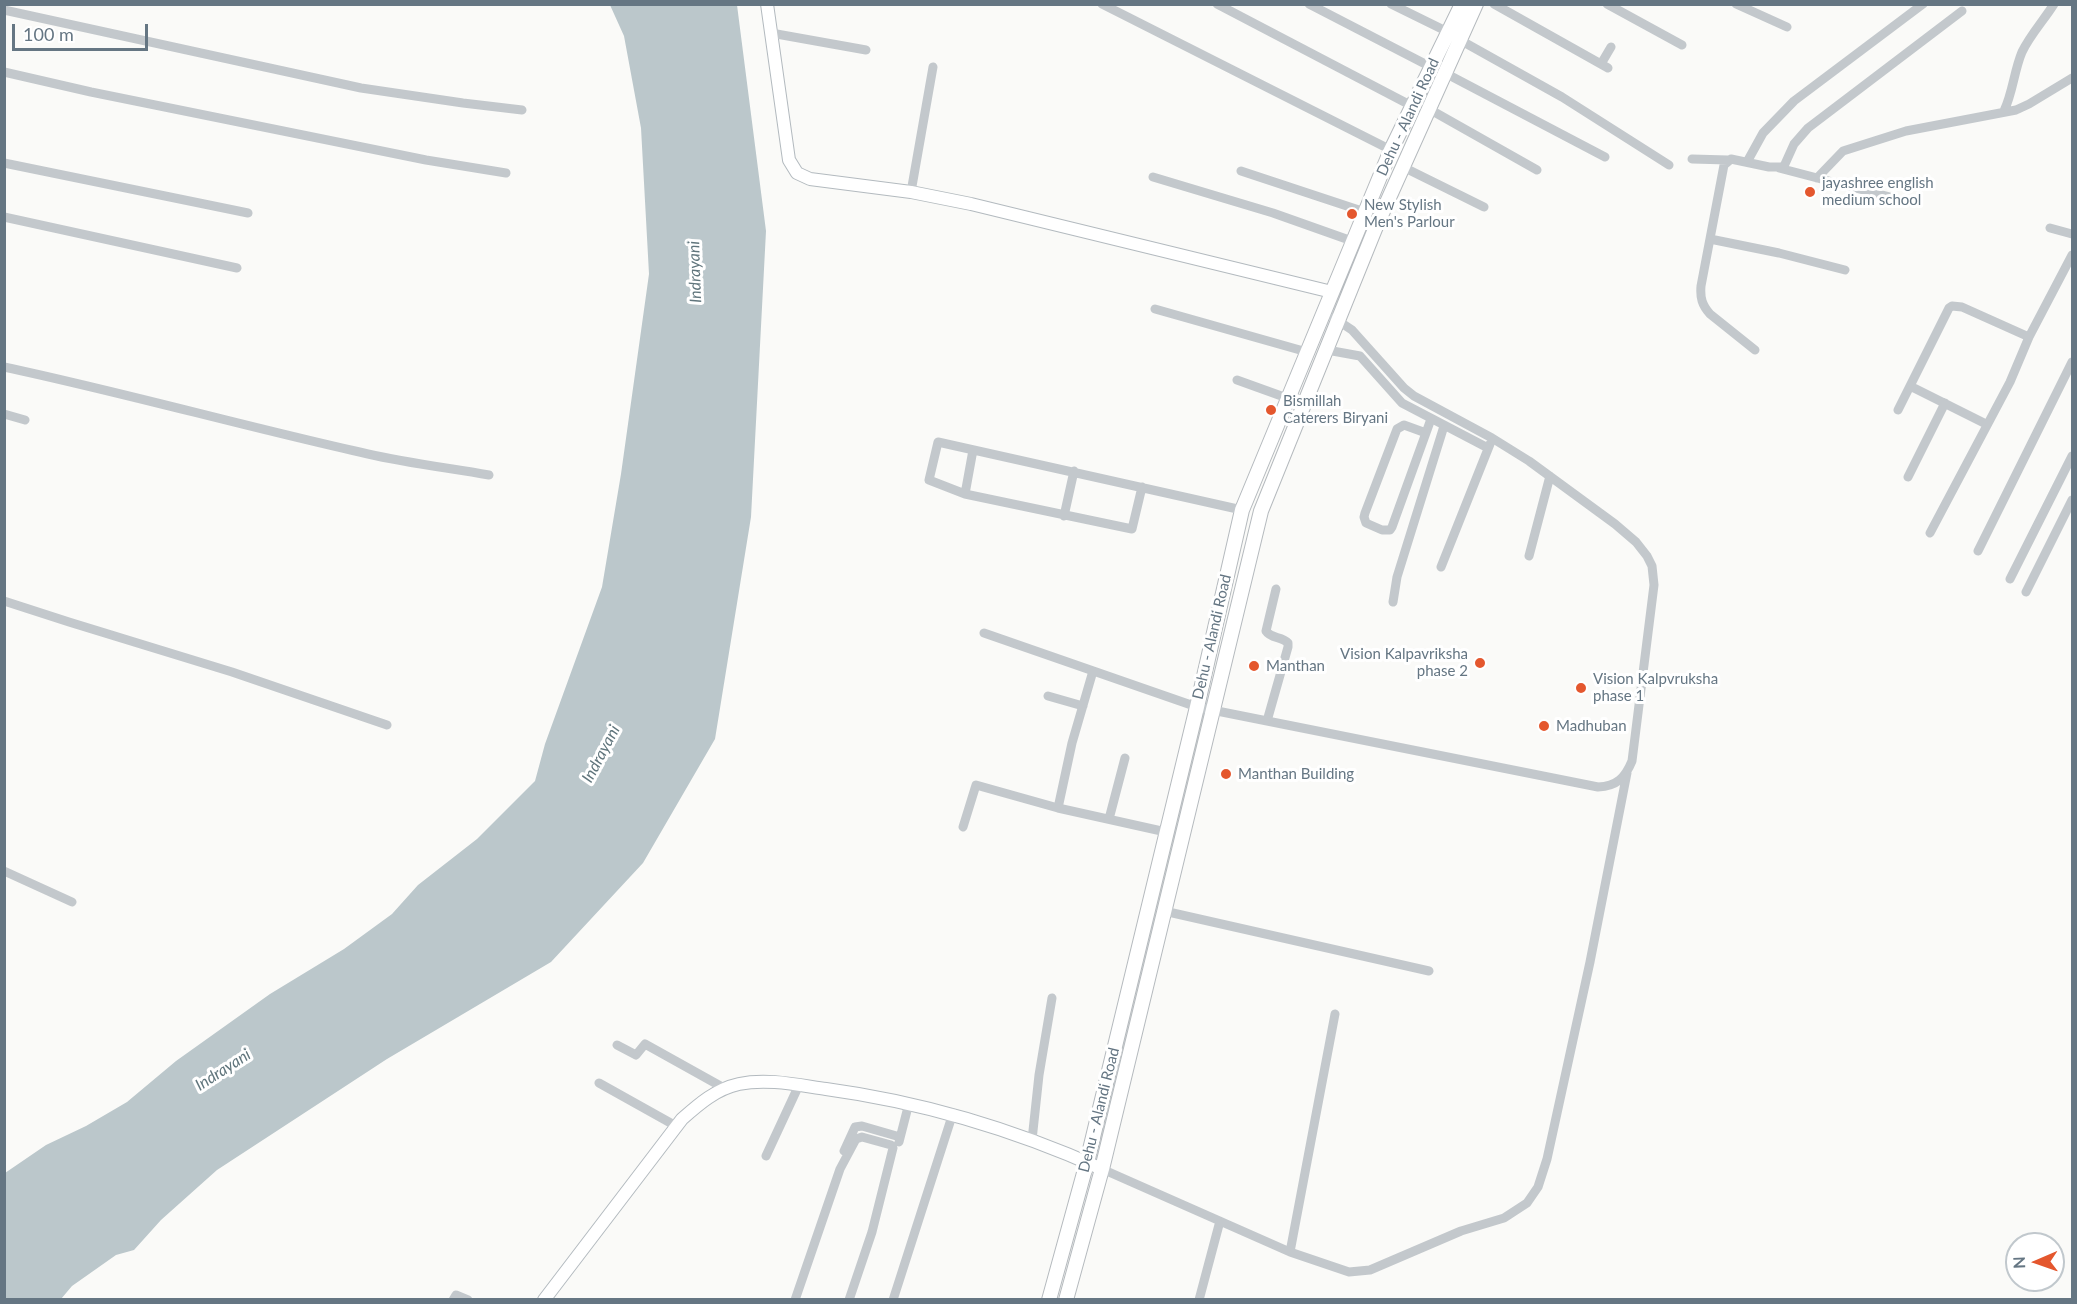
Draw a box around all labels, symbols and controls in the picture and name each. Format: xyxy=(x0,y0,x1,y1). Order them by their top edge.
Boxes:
scale bar xyxy=(15,12,152,50)
text: 100 m xyxy=(23,23,74,45)
street label: Dehu - Alandi Road xyxy=(1373,55,1443,179)
place label: jayashree english medium school xyxy=(1822,174,1934,209)
marker: jayashree english medium school xyxy=(1803,185,1817,199)
place label: New Stylish Men's Parlour xyxy=(1364,196,1455,231)
marker: New Stylish Men's Parlour xyxy=(1345,207,1359,221)
water label: Indrayani xyxy=(684,241,706,303)
place label: Bismillah Caterers Biryani xyxy=(1283,392,1388,427)
marker: Bismillah Caterers Biryani xyxy=(1264,403,1278,417)
street label: Dehu - Alandi Road xyxy=(1189,573,1235,701)
place label: Vision Kalpavriksha phase 2 xyxy=(1340,645,1468,680)
marker: Vision Kalpavriksha phase 2 xyxy=(1473,656,1487,670)
place label: Manthan xyxy=(1266,657,1325,675)
marker: Manthan xyxy=(1247,659,1261,673)
place label: Vision Kalpvruksha phase 1 xyxy=(1593,670,1718,705)
marker: Vision Kalpvruksha phase 1 xyxy=(1574,681,1588,695)
place label: Madhuban xyxy=(1556,717,1627,735)
marker: Madhuban xyxy=(1537,719,1551,733)
water label: Indrayani xyxy=(578,722,624,786)
place label: Manthan Building xyxy=(1238,765,1354,783)
marker: Manthan Building xyxy=(1219,767,1233,781)
water label: Indrayani xyxy=(192,1045,254,1095)
street label: Dehu - Alandi Road xyxy=(1075,1046,1123,1174)
north arrow xyxy=(2005,1232,2065,1292)
text: N xyxy=(2009,1256,2028,1269)

